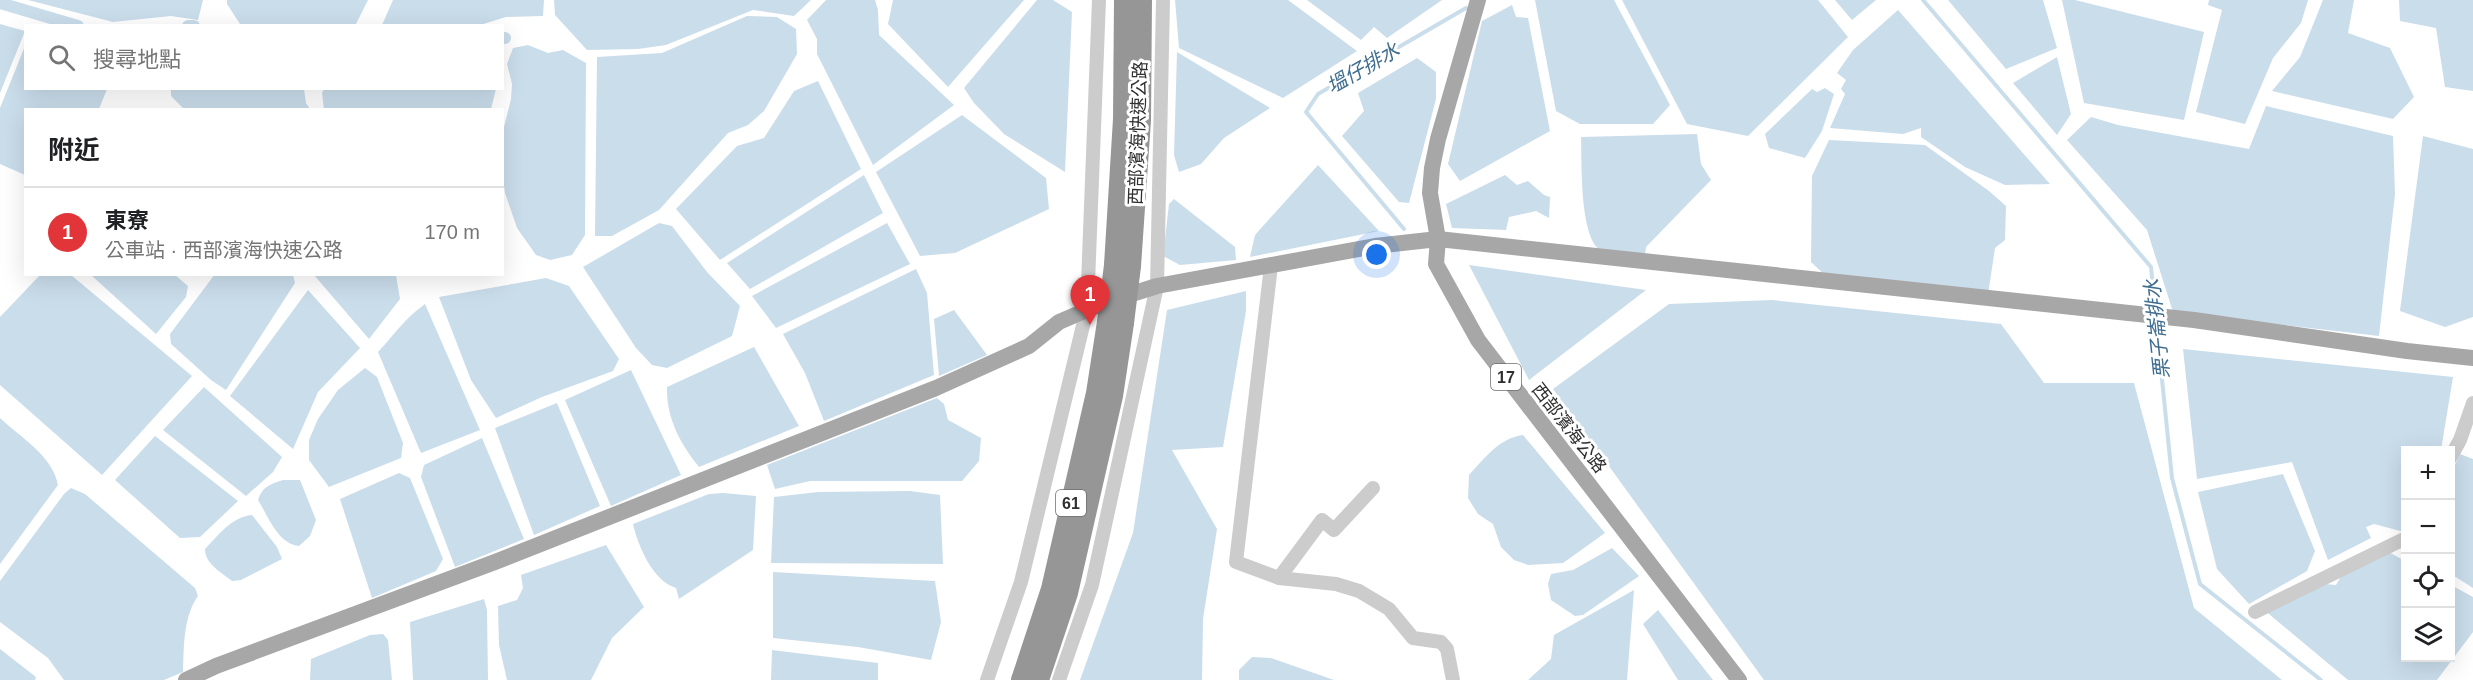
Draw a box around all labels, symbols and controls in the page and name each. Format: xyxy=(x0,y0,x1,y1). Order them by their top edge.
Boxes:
search box xyxy=(24,24,504,90)
water label: 塭仔排水 xyxy=(1323,38,1404,98)
icon: search xyxy=(45,41,78,74)
text: 搜尋地點 xyxy=(93,47,181,72)
street label: 西部濱海快速公路 xyxy=(1125,61,1151,205)
text: 附近 xyxy=(48,135,100,165)
text: 東寮 xyxy=(105,208,149,233)
text: 1 xyxy=(62,221,73,243)
text: 170 m xyxy=(424,221,480,243)
text: 公車站 · 西部濱海快速公路 xyxy=(105,239,343,261)
your location xyxy=(1362,240,1391,269)
pin: 1 xyxy=(1070,276,1110,325)
water label: 栗子崙排水 xyxy=(2141,277,2173,380)
road number: 17 xyxy=(1491,364,1521,390)
street label: 西部濱海公路 xyxy=(1528,379,1610,477)
map controls xyxy=(2401,446,2455,662)
button: + xyxy=(2401,446,2455,500)
road number: 61 xyxy=(1056,490,1086,516)
button: − xyxy=(2401,500,2455,554)
button: locate xyxy=(2401,554,2455,608)
button: layers xyxy=(2401,608,2455,662)

